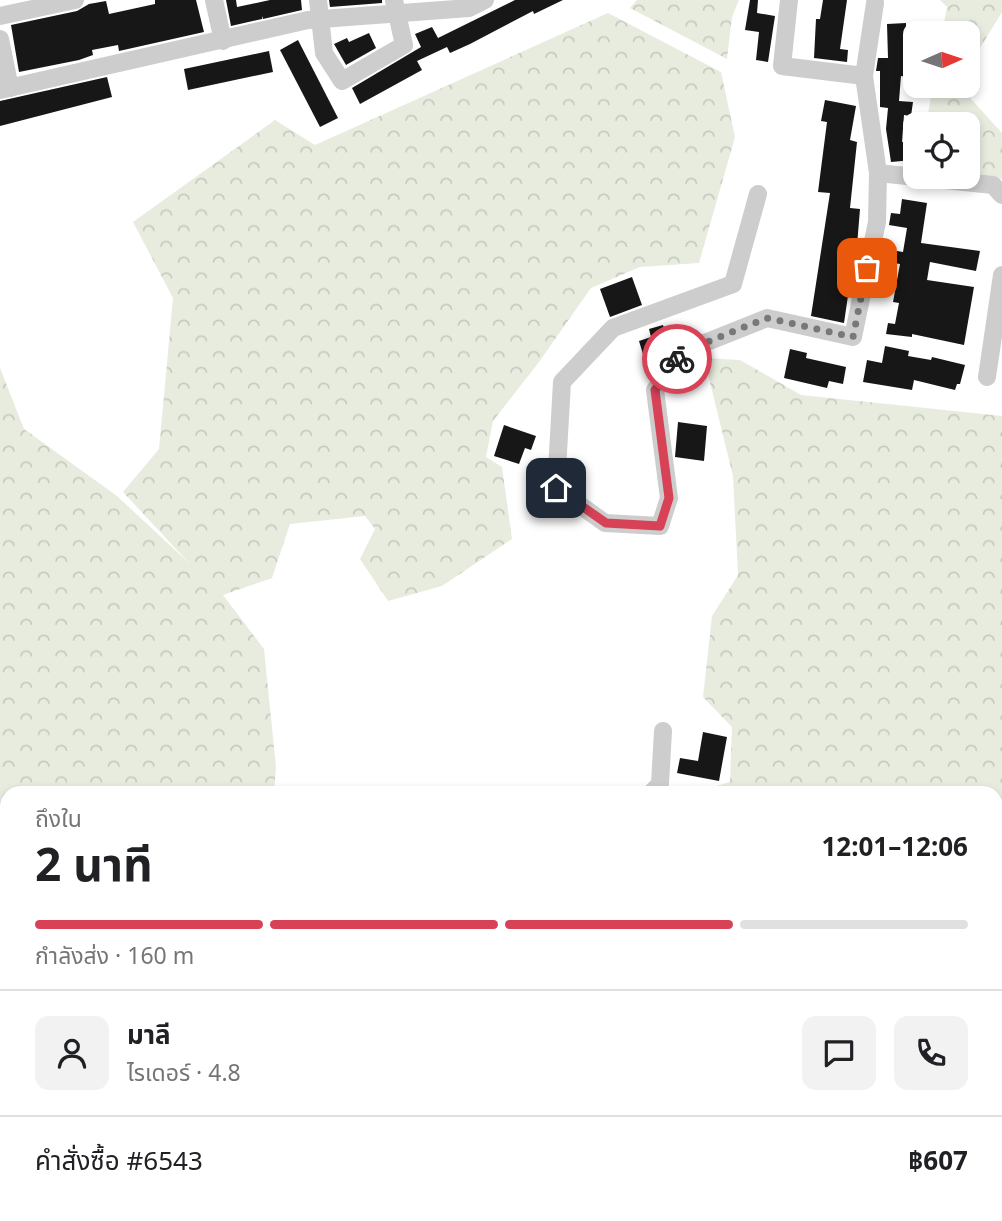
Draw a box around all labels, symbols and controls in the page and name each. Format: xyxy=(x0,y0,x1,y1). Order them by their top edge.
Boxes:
north arrow xyxy=(903,21,980,98)
map controls xyxy=(903,21,980,189)
button: locate xyxy=(903,112,980,189)
pin xyxy=(837,238,897,298)
icon: bag xyxy=(848,249,886,287)
courier xyxy=(642,324,712,394)
icon: bike xyxy=(658,340,696,378)
pin xyxy=(526,458,586,518)
icon: home xyxy=(537,469,575,507)
text: ถึงใน xyxy=(35,802,82,834)
text: 12:01–12:06 xyxy=(821,828,968,864)
text: 2 นาที xyxy=(35,832,153,894)
text: กำลังส่ง · 160 m xyxy=(35,939,194,971)
button: person xyxy=(35,1016,109,1090)
text: มาลี xyxy=(127,1016,171,1052)
button: chat xyxy=(802,1016,876,1090)
button: phone xyxy=(894,1016,968,1090)
text: ไรเดอร์ · 4.8 xyxy=(127,1056,241,1088)
text: คำสั่งซื้อ #6543 xyxy=(35,1142,203,1178)
text: ฿607 xyxy=(908,1142,968,1178)

